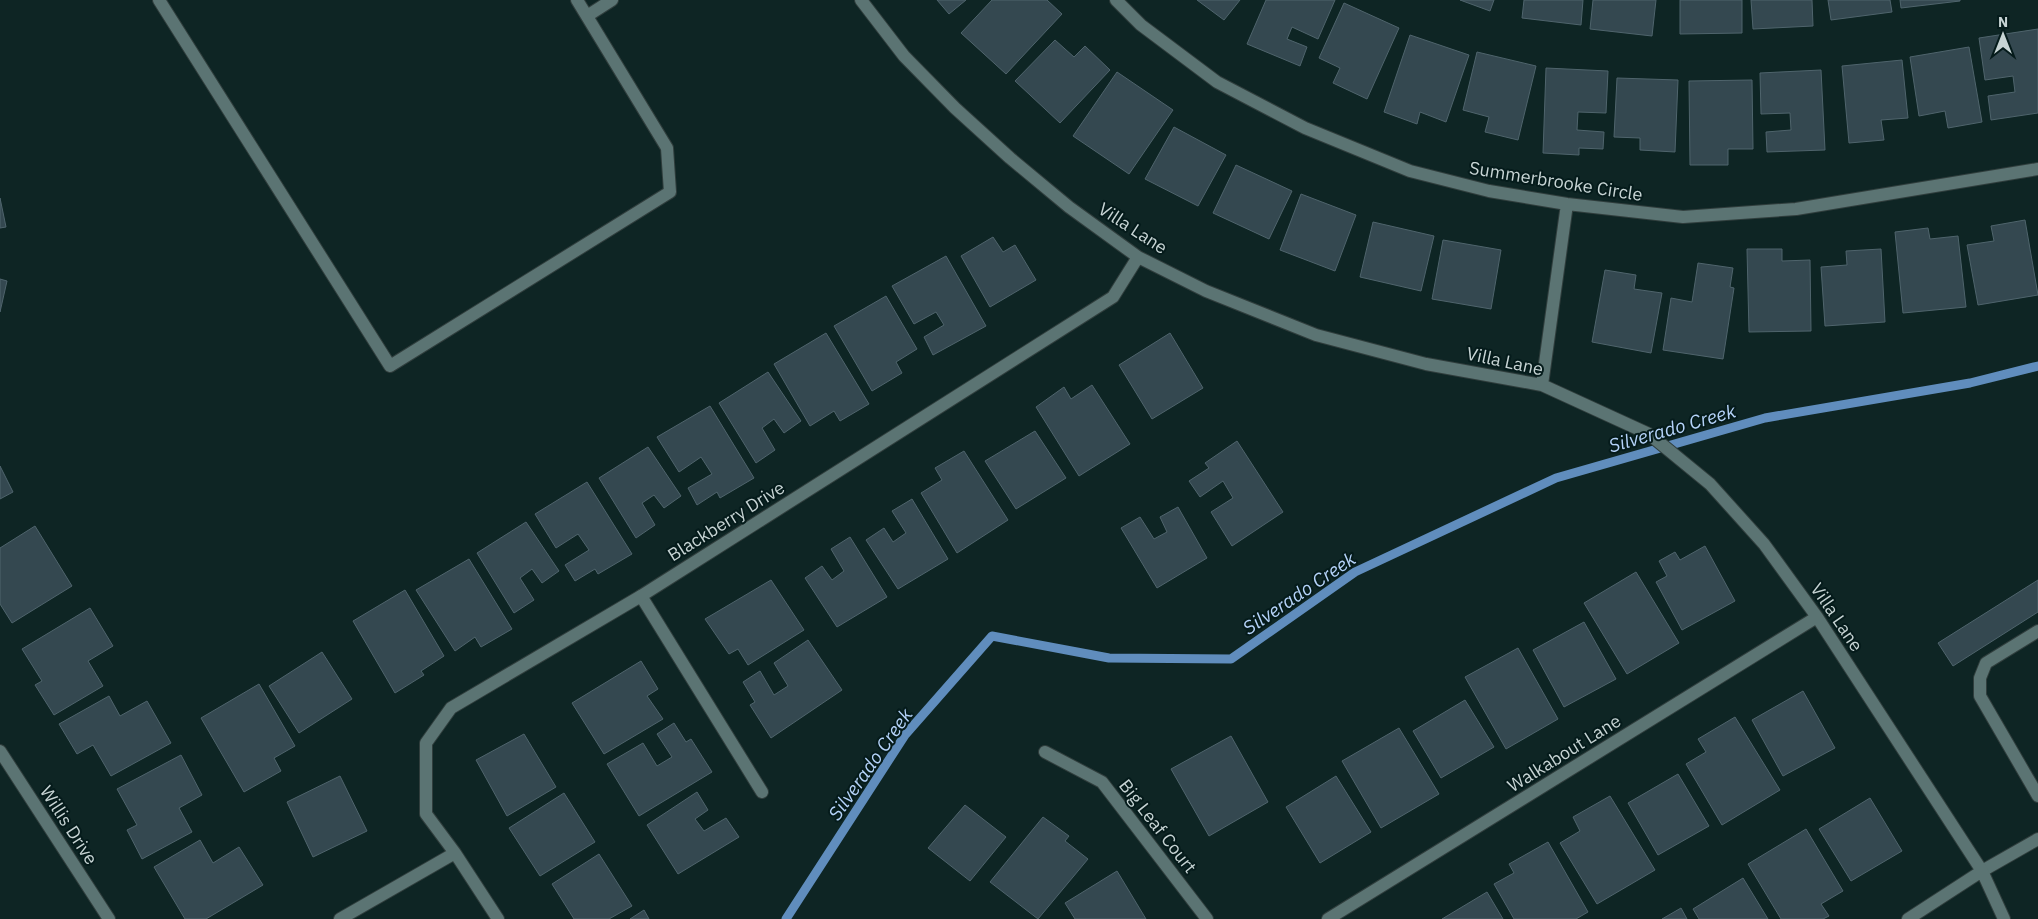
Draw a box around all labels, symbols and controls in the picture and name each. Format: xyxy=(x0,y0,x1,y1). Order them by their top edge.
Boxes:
north arrow xyxy=(1978,10,2028,60)
text: N xyxy=(1998,13,2008,31)
street label: Summerbrooke Circle xyxy=(1468,156,1644,206)
street label: Villa Lane xyxy=(1094,197,1172,259)
street label: Villa Lane xyxy=(1465,342,1546,380)
water label: Silverado Creek xyxy=(1606,398,1739,458)
street label: Blackberry Drive xyxy=(663,476,789,566)
water label: Silverado Creek xyxy=(1238,546,1361,640)
street label: Villa Lane xyxy=(1806,578,1868,656)
water label: Silverado Creek xyxy=(823,703,918,825)
street label: Walkabout Lane xyxy=(1503,709,1625,797)
street label: Big Leaf Court xyxy=(1114,774,1202,878)
street label: Willis Drive xyxy=(35,781,103,869)

